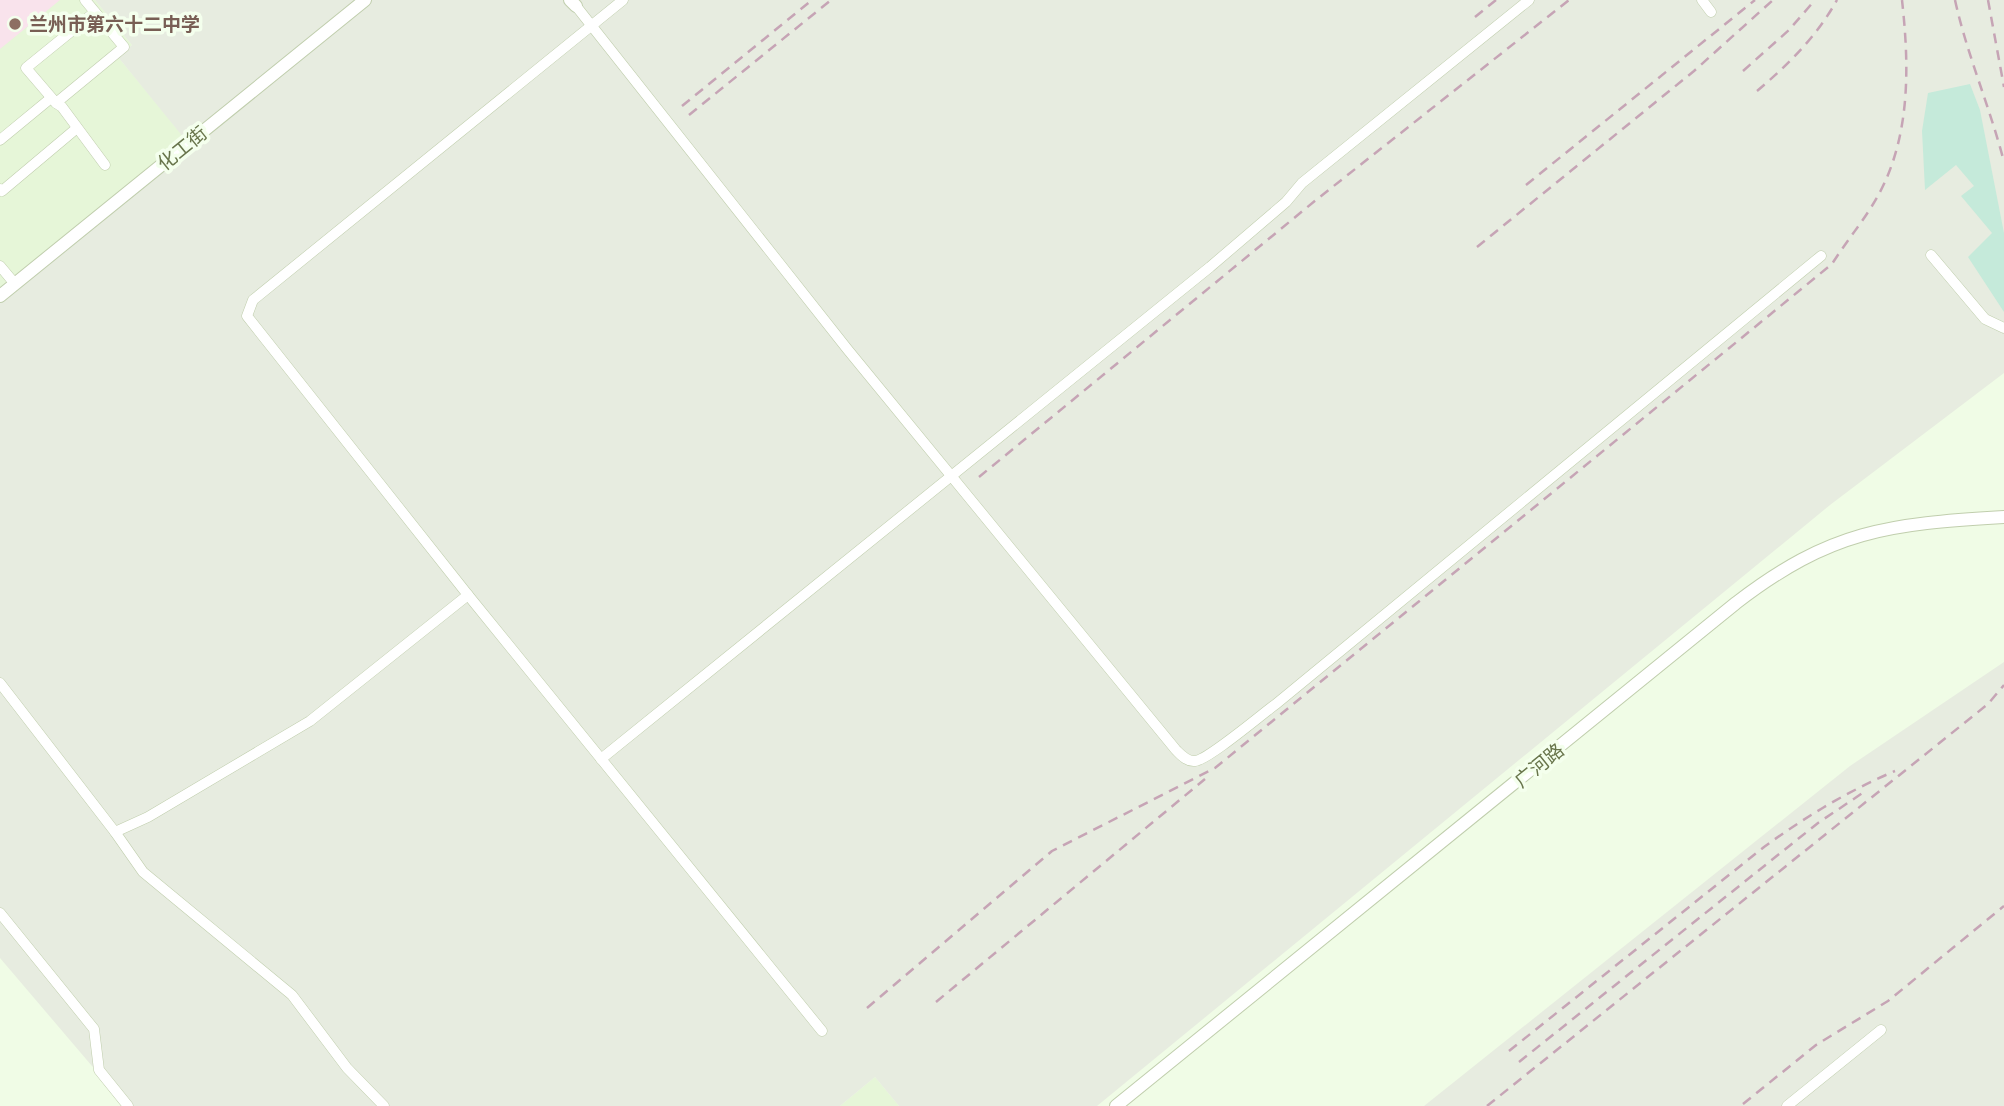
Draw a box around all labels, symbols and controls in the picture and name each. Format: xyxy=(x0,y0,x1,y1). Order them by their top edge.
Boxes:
place label: 兰州市第六十二中学 xyxy=(29,11,200,37)
marker: 兰州市第六十二中学 xyxy=(7,16,23,32)
street label: 化工街 xyxy=(152,120,212,176)
street label: 广河路 xyxy=(1509,737,1569,793)

